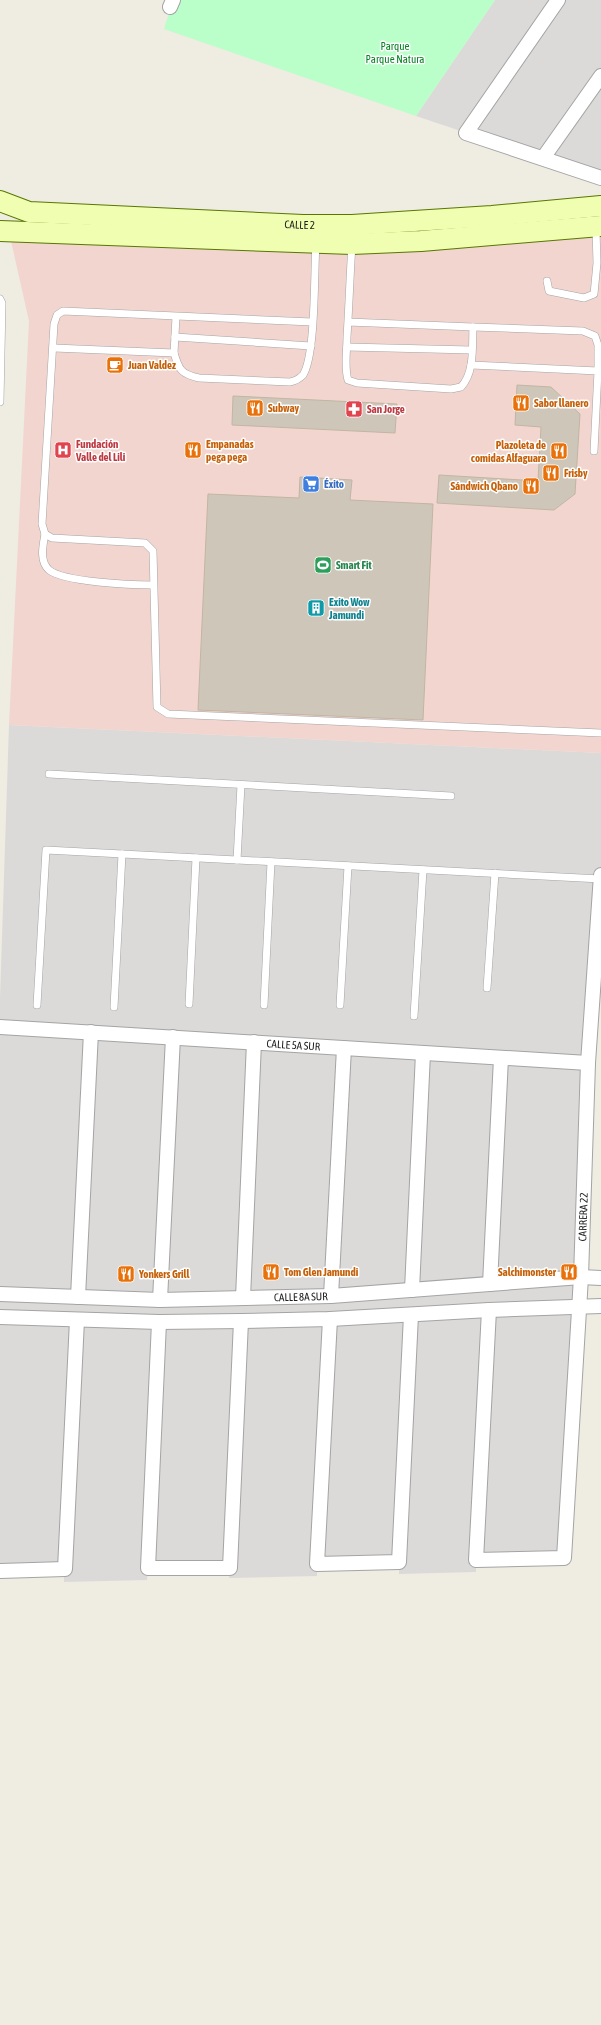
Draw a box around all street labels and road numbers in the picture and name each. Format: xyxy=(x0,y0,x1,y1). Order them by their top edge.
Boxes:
street label: CALLE 2 xyxy=(284,218,315,231)
street label: CALLE 5A SUR xyxy=(266,1037,321,1053)
street label: CARRERA 22 xyxy=(576,1192,590,1241)
street label: CALLE 8A SUR xyxy=(274,1290,328,1303)

